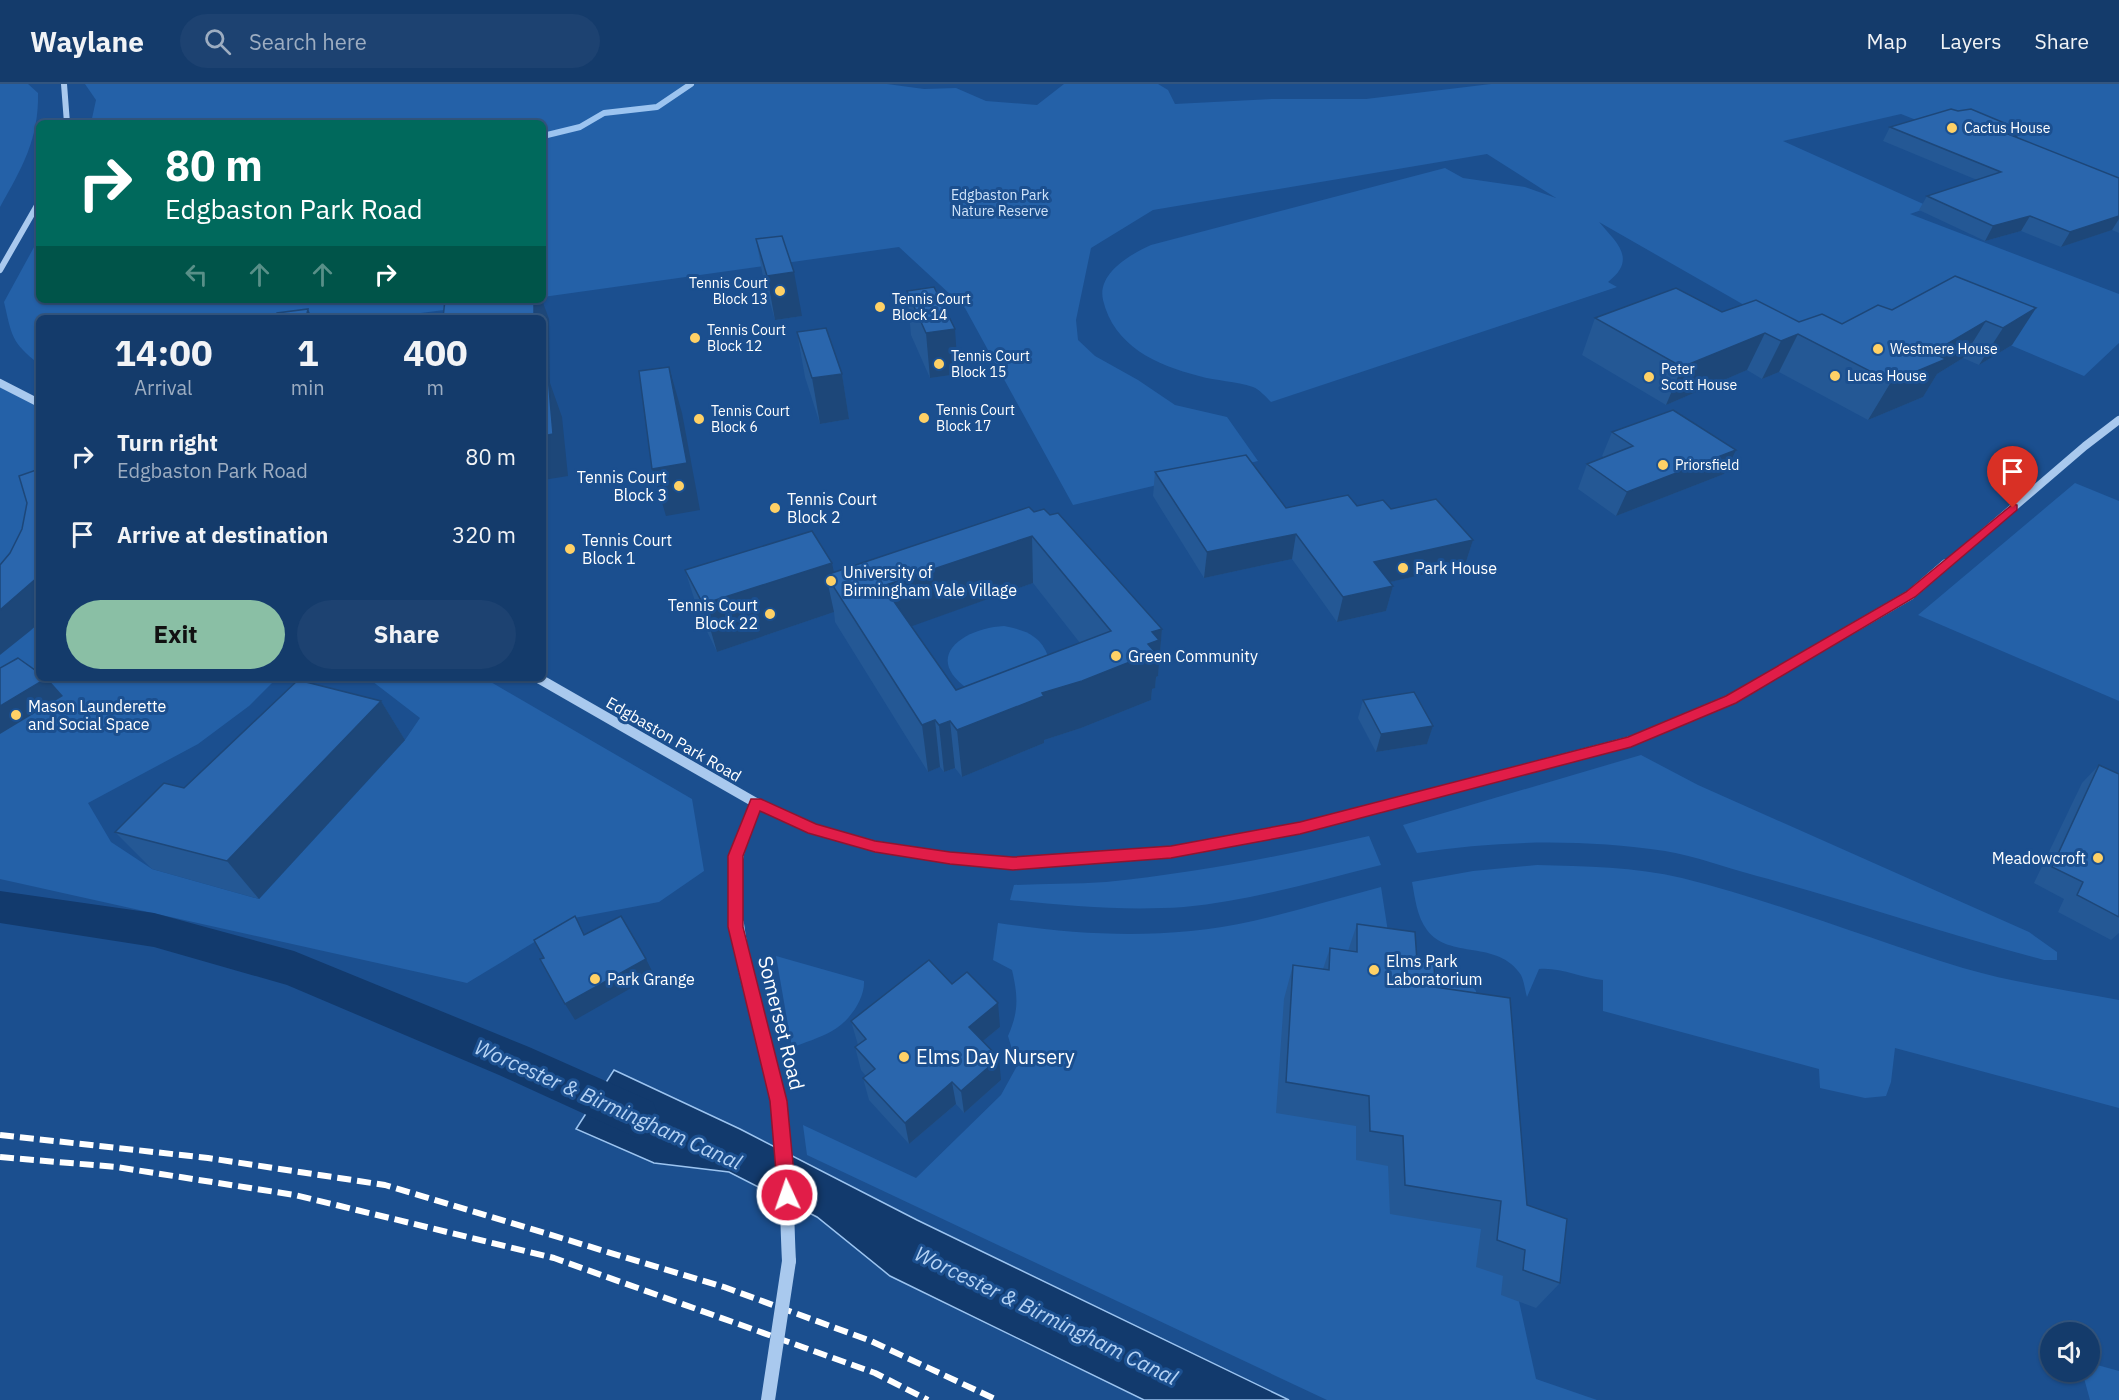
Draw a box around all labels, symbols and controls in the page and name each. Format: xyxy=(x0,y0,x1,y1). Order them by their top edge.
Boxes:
search box xyxy=(180,14,600,68)
text: Waylane xyxy=(30,23,144,60)
icon: search xyxy=(201,25,234,58)
text: Search here xyxy=(249,27,367,56)
text: Map xyxy=(1867,27,1907,55)
text: Layers xyxy=(1940,27,2002,55)
text: Share xyxy=(2035,27,2089,55)
place label: Cactus House xyxy=(1964,119,2051,137)
marker: Cactus House xyxy=(1945,121,1959,135)
text: 80 m xyxy=(165,138,263,193)
icon: right xyxy=(66,144,144,222)
park label: Edgbaston Park Nature Reserve xyxy=(951,186,1050,220)
text: Edgbaston Park Road xyxy=(165,191,423,226)
icon: left xyxy=(180,258,213,291)
icon: ahead xyxy=(243,258,276,291)
icon: ahead xyxy=(306,258,339,291)
icon: right xyxy=(369,258,402,291)
place label: Tennis Court Block 13 xyxy=(689,274,768,308)
marker: Tennis Court Block 13 xyxy=(773,284,787,298)
place label: Tennis Court Block 14 xyxy=(892,290,971,324)
marker: Tennis Court Block 14 xyxy=(873,300,887,314)
place label: Tennis Court Block 12 xyxy=(707,321,786,355)
text: 14:00 xyxy=(114,329,213,376)
text: 1 xyxy=(297,329,319,376)
text: 400 xyxy=(403,329,468,376)
marker: Tennis Court Block 12 xyxy=(688,331,702,345)
place label: Westmere House xyxy=(1890,340,1998,358)
marker: Westmere House xyxy=(1871,342,1885,356)
place label: Tennis Court Block 15 xyxy=(951,347,1030,381)
marker: Tennis Court Block 15 xyxy=(932,357,946,371)
place label: Peter Scott House xyxy=(1661,360,1737,394)
place label: Lucas House xyxy=(1847,367,1927,385)
marker: Lucas House xyxy=(1828,369,1842,383)
marker: Peter Scott House xyxy=(1642,370,1656,384)
text: Arrival xyxy=(134,374,193,401)
text: min xyxy=(291,374,325,401)
text: m xyxy=(427,374,444,401)
place label: Tennis Court Block 17 xyxy=(936,401,1015,435)
place label: Tennis Court Block 6 xyxy=(711,402,790,436)
marker: Tennis Court Block 17 xyxy=(917,411,931,425)
marker: Tennis Court Block 6 xyxy=(692,412,706,426)
text: Turn right xyxy=(117,428,218,457)
icon: right xyxy=(66,440,99,473)
text: 80 m xyxy=(465,442,516,471)
pin xyxy=(1987,446,2038,508)
icon: arrive xyxy=(1996,455,2029,488)
place label: Priorsfield xyxy=(1675,456,1739,474)
text: Edgbaston Park Road xyxy=(117,457,308,484)
marker: Priorsfield xyxy=(1656,458,1670,472)
place label: Tennis Court Block 3 xyxy=(577,467,667,505)
marker: Tennis Court Block 3 xyxy=(672,479,686,493)
place label: Tennis Court Block 2 xyxy=(787,489,877,527)
marker: Tennis Court Block 2 xyxy=(768,501,782,515)
icon: arrive xyxy=(66,518,99,551)
text: Arrive at destination xyxy=(117,520,328,549)
text: 320 m xyxy=(452,520,516,549)
place label: Tennis Court Block 1 xyxy=(582,530,672,568)
marker: Tennis Court Block 1 xyxy=(563,542,577,556)
place label: Park House xyxy=(1415,558,1497,578)
marker: Park House xyxy=(1396,561,1410,575)
place label: University of Birmingham Vale Village xyxy=(843,562,1017,600)
marker: University of Birmingham Vale Village xyxy=(824,574,838,588)
place label: Tennis Court Block 22 xyxy=(668,595,758,633)
button: Exit xyxy=(66,600,285,669)
button: Share xyxy=(297,600,516,669)
marker: Tennis Court Block 22 xyxy=(763,607,777,621)
place label: Green Community xyxy=(1128,646,1258,666)
marker: Green Community xyxy=(1109,649,1123,663)
street label: Edgbaston Park Road xyxy=(603,692,745,786)
place label: Mason Launderette and Social Space xyxy=(28,696,167,734)
marker: Mason Launderette and Social Space xyxy=(9,708,23,722)
place label: Meadowcroft xyxy=(1992,848,2086,868)
marker: Meadowcroft xyxy=(2091,851,2105,865)
place label: Elms Park Laboratorium xyxy=(1386,951,1483,989)
street label: Somerset Road xyxy=(752,953,811,1093)
marker: Elms Park Laboratorium xyxy=(1367,963,1381,977)
place label: Park Grange xyxy=(607,969,695,989)
marker: Park Grange xyxy=(588,972,602,986)
water label: Worcester & Birmingham Canal xyxy=(470,1032,747,1176)
place label: Elms Day Nursery xyxy=(916,1043,1075,1070)
marker: Elms Day Nursery xyxy=(897,1050,911,1064)
position arrow xyxy=(755,1163,819,1227)
water label: Worcester & Birmingham Canal xyxy=(910,1239,1183,1391)
map controls xyxy=(2040,1322,2100,1382)
button: sound xyxy=(2040,1322,2100,1382)

